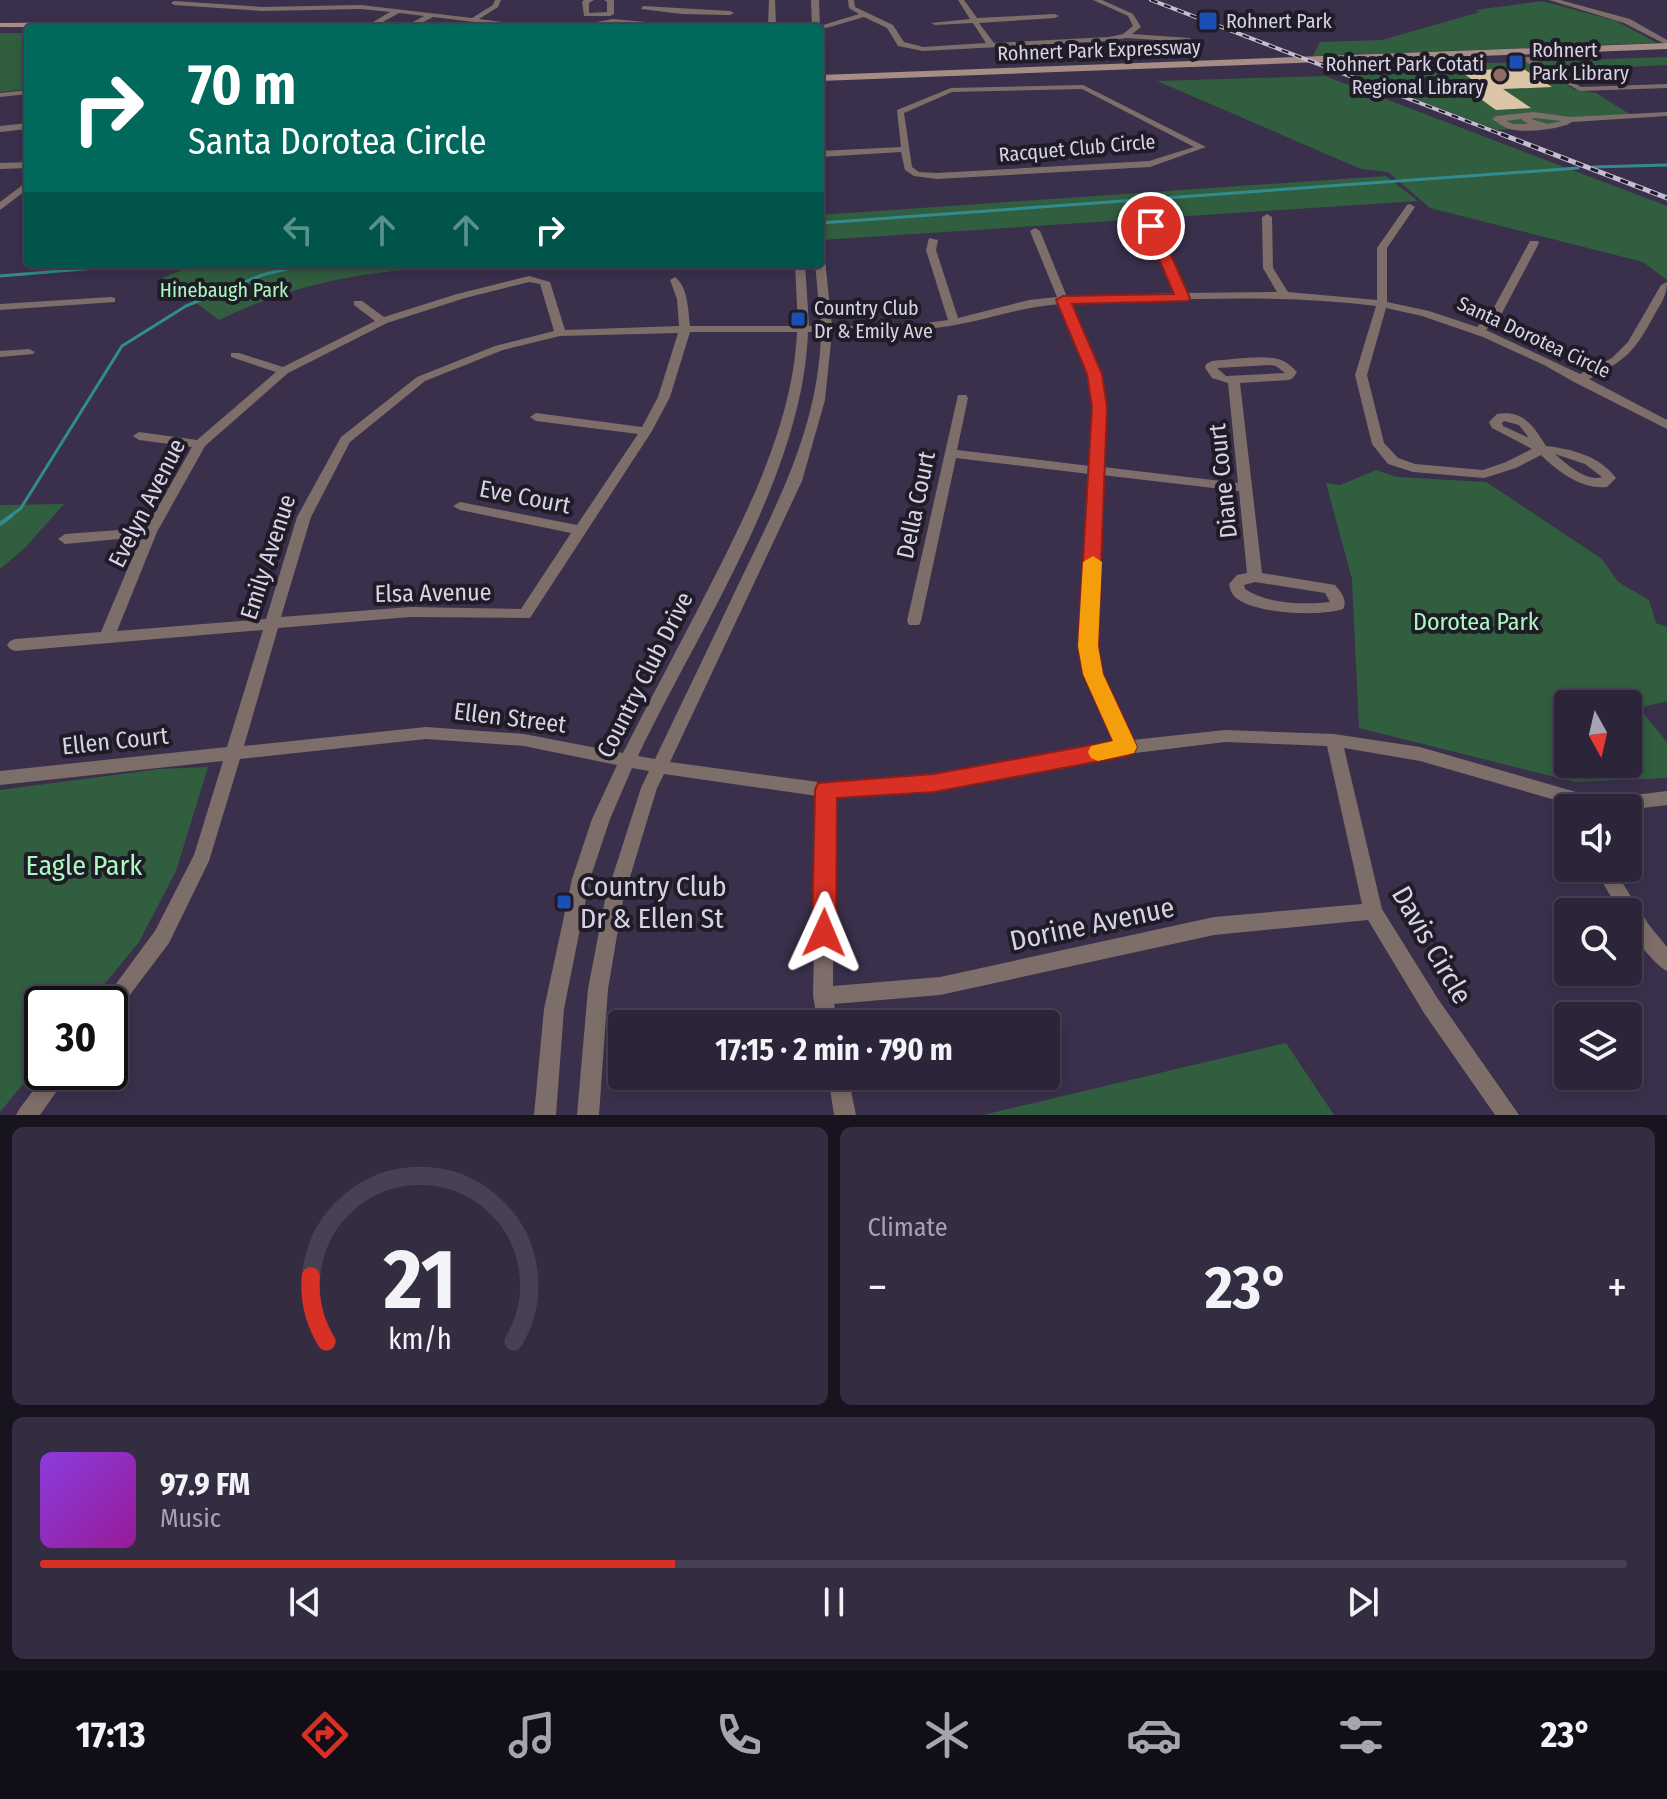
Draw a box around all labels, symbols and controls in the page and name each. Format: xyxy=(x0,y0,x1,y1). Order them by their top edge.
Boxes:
place label: Rohnert Park xyxy=(1226,9,1332,33)
marker: Rohnert Park xyxy=(1197,10,1219,32)
street label: Rohnert Park Expressway xyxy=(997,34,1201,66)
place label: Rohnert Park Library xyxy=(1532,38,1629,85)
text: 70 m xyxy=(188,52,296,119)
place label: Rohnert Park Cotati Regional Library xyxy=(1325,52,1484,99)
marker: Rohnert Park Library xyxy=(1507,53,1525,71)
icon: right xyxy=(56,56,160,160)
marker: Rohnert Park Cotati Regional Library xyxy=(1491,66,1509,84)
text: Santa Dorotea Circle xyxy=(188,120,487,164)
street label: Racquet Club Circle xyxy=(998,129,1156,167)
pin xyxy=(1117,192,1185,260)
icon: arrive xyxy=(1129,204,1173,248)
icon: left xyxy=(276,208,320,252)
icon: ahead xyxy=(360,208,404,252)
icon: ahead xyxy=(444,208,488,252)
icon: right xyxy=(528,208,572,252)
park label: Hinebaugh Park xyxy=(160,278,289,302)
street label: Santa Dorotea Circle xyxy=(1454,291,1614,383)
place label: Country Club Dr & Emily Ave xyxy=(814,296,933,343)
marker: Country Club Dr & Emily Ave xyxy=(789,310,807,328)
street label: Diane Court xyxy=(1203,422,1243,540)
street label: Evelyn Avenue xyxy=(103,434,191,572)
street label: Della Court xyxy=(891,449,941,561)
street label: Eve Court xyxy=(477,474,573,520)
street label: Emily Avenue xyxy=(235,491,301,623)
street label: Elsa Avenue xyxy=(374,578,492,608)
street label: Country Club Drive xyxy=(591,587,699,763)
park label: Dorotea Park xyxy=(1413,608,1540,636)
north arrow xyxy=(1554,690,1642,778)
map controls xyxy=(1554,690,1642,1090)
street label: Ellen Street xyxy=(452,697,568,739)
street label: Ellen Court xyxy=(60,721,170,761)
button: sound xyxy=(1554,794,1642,882)
park label: Eagle Park xyxy=(26,849,143,882)
place label: Country Club Dr & Ellen St xyxy=(580,870,727,935)
street label: Davis Circle xyxy=(1385,880,1479,1010)
street label: Dorine Avenue xyxy=(1007,890,1177,958)
position arrow xyxy=(782,891,866,975)
marker: Country Club Dr & Ellen St xyxy=(555,893,573,911)
button: search xyxy=(1554,898,1642,986)
speed limit sign: 30 xyxy=(24,986,128,1090)
button: layers xyxy=(1554,1002,1642,1090)
text: 17:15 · 2 min · 790 m xyxy=(715,1032,953,1068)
text: Climate xyxy=(868,1212,948,1243)
text: 21 xyxy=(383,1230,456,1330)
text: 23° xyxy=(1205,1252,1289,1324)
text: − xyxy=(868,1261,887,1314)
text: + xyxy=(1607,1261,1627,1314)
text: km/h xyxy=(388,1322,452,1357)
text: 97.9 FM xyxy=(160,1467,250,1503)
text: Music xyxy=(160,1503,221,1534)
icon: previous xyxy=(283,1580,327,1624)
icon: pause xyxy=(812,1580,856,1624)
icon: next xyxy=(1341,1580,1385,1624)
icon: directions xyxy=(297,1707,353,1763)
icon: music xyxy=(504,1707,560,1763)
icon: phone xyxy=(711,1707,767,1763)
icon: climate xyxy=(919,1707,975,1763)
icon: car xyxy=(1126,1707,1182,1763)
icon: filters xyxy=(1333,1707,1389,1763)
text: 17:13 xyxy=(76,1713,146,1757)
text: 23° xyxy=(1541,1713,1591,1757)

